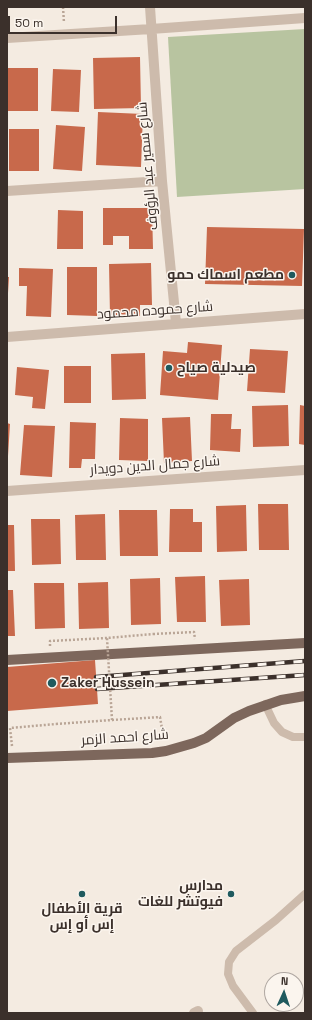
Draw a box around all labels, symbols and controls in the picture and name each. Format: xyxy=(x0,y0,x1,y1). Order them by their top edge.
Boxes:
scale bar xyxy=(10,8,119,34)
text: 50 m xyxy=(15,15,43,31)
street label: شارع سمير عبد الرؤوف xyxy=(134,101,162,231)
place label: مطعم اسماك حمو xyxy=(167,267,284,283)
marker: مطعم اسماك حمو xyxy=(287,270,297,280)
street label: شارع حموده محمود xyxy=(96,299,214,323)
place label: صيدلية صياح xyxy=(177,360,256,376)
marker: صيدلية صياح xyxy=(164,363,174,373)
street label: شارع جمال الدين دويدار xyxy=(89,453,221,479)
place label: Zaker Hussein xyxy=(61,675,155,691)
marker: Zaker Hussein xyxy=(46,677,58,689)
street label: شارع احمد الزمر xyxy=(81,727,169,749)
place label: مدارس فيوتشر للغات xyxy=(138,878,223,910)
marker: قرية الأطفال إس أو إس xyxy=(77,889,87,899)
marker: مدارس فيوتشر للغات xyxy=(226,889,236,899)
place label: قرية الأطفال إس أو إس xyxy=(41,901,123,934)
north arrow xyxy=(264,972,304,1012)
text: N xyxy=(281,974,289,988)

